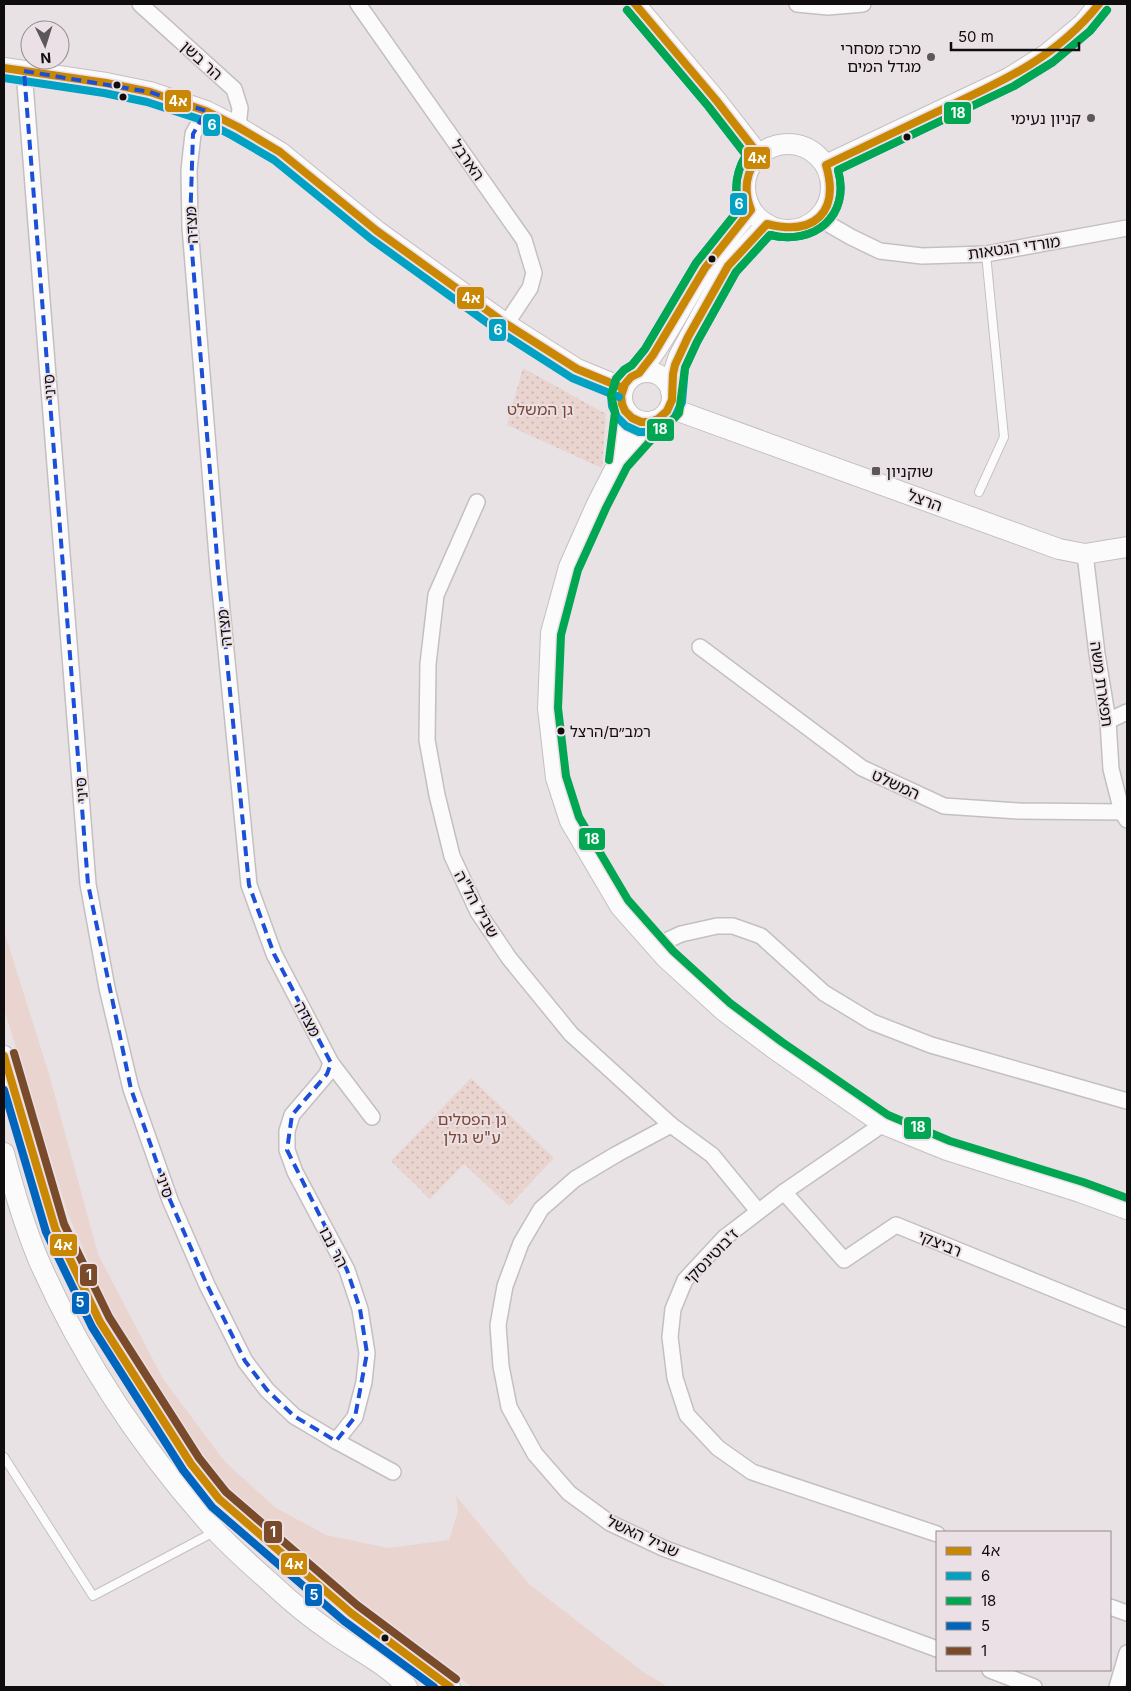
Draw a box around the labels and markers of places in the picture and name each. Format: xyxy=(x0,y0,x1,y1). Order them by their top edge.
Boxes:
place label: מרכז מסחרי מגדל המים xyxy=(840,38,921,76)
marker: מרכז מסחרי מגדל המים xyxy=(925,51,937,63)
unlabelled marker xyxy=(112,80,122,90)
unlabelled marker xyxy=(118,92,128,102)
place label: קניון נעימי xyxy=(1010,108,1081,128)
marker: קניון נעימי xyxy=(1085,112,1097,124)
unlabelled marker xyxy=(902,132,912,142)
unlabelled marker xyxy=(707,254,717,264)
place label: שוקניון xyxy=(886,461,933,481)
marker: שוקניון xyxy=(870,465,882,477)
place label: רמב״ם/הרצל xyxy=(570,722,651,741)
marker: רמב״ם/הרצל xyxy=(556,726,566,736)
unlabelled marker xyxy=(380,1633,390,1643)

